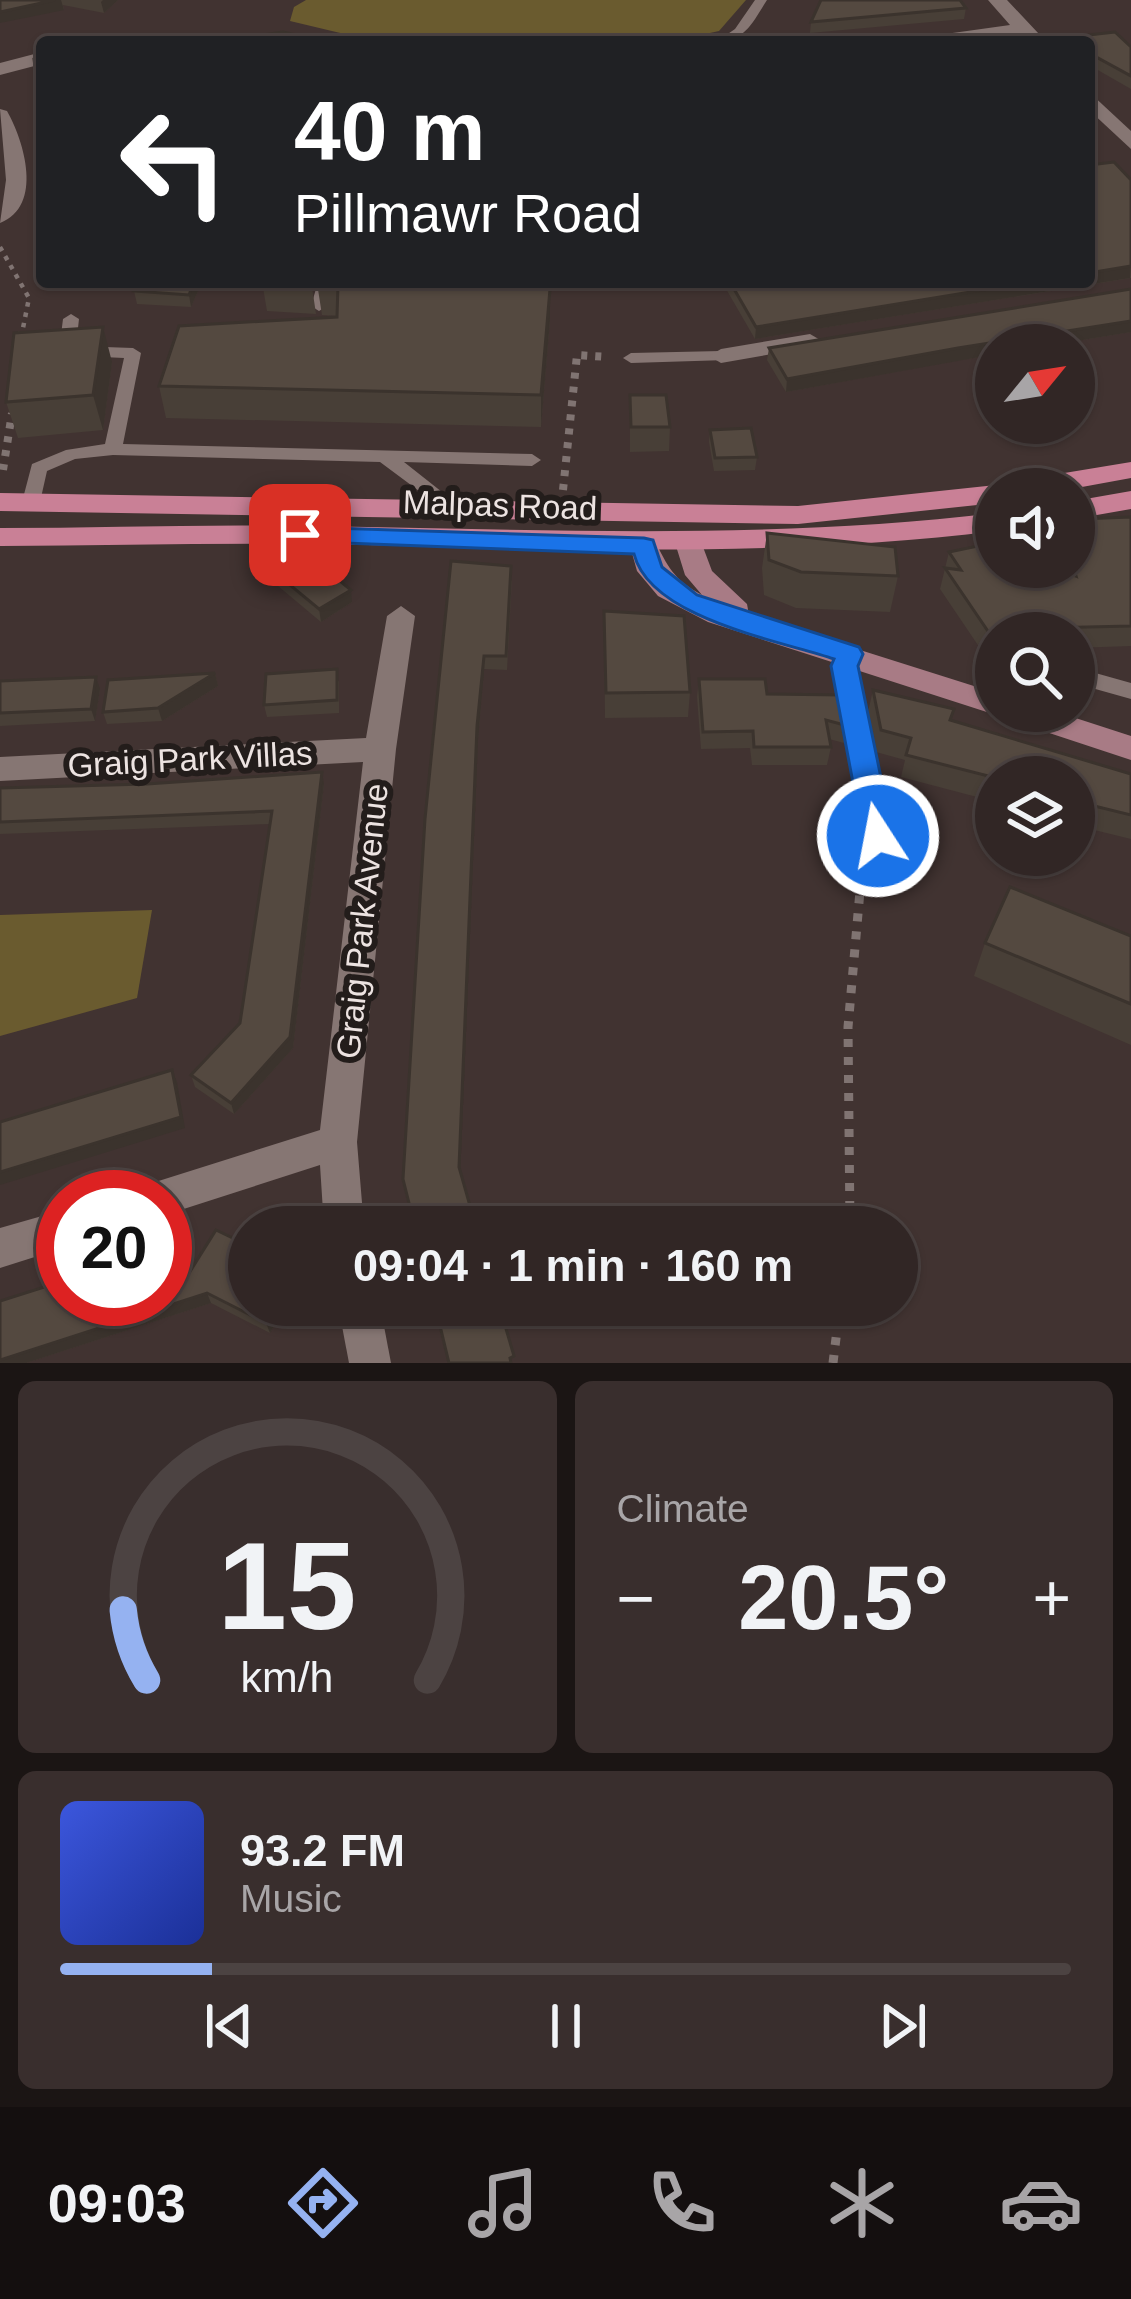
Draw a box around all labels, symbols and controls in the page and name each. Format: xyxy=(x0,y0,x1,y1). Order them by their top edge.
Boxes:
icon: left xyxy=(96,84,252,240)
text: 40 m xyxy=(294,84,485,178)
text: Pillmawr Road xyxy=(294,183,642,243)
north arrow xyxy=(975,324,1095,444)
map controls xyxy=(975,324,1095,876)
button: sound xyxy=(975,468,1095,588)
street label: Malpas Road xyxy=(402,483,598,527)
pin xyxy=(249,484,351,586)
icon: arrive xyxy=(267,502,333,568)
button: search xyxy=(975,612,1095,732)
street label: Graig Park Villas xyxy=(67,734,313,784)
button: layers xyxy=(975,756,1095,876)
position arrow xyxy=(815,773,941,899)
street label: Graig Park Avenue xyxy=(329,782,395,1060)
speed limit sign: 20 xyxy=(36,1170,192,1326)
text: 09:04 · 1 min · 160 m xyxy=(353,1240,793,1291)
text: Climate xyxy=(617,1487,749,1530)
text: 15 xyxy=(218,1516,357,1655)
text: 20.5° xyxy=(738,1548,949,1648)
text: − xyxy=(617,1561,655,1635)
text: + xyxy=(1032,1561,1071,1635)
text: km/h xyxy=(241,1653,334,1701)
text: 93.2 FM xyxy=(240,1825,405,1876)
text: Music xyxy=(240,1877,342,1920)
icon: previous xyxy=(196,1993,262,2059)
icon: pause xyxy=(533,1993,599,2059)
icon: next xyxy=(870,1993,936,2059)
icon: directions xyxy=(281,2161,365,2245)
icon: music xyxy=(461,2161,545,2245)
icon: phone xyxy=(640,2161,724,2245)
icon: climate xyxy=(820,2161,904,2245)
icon: car xyxy=(999,2161,1083,2245)
text: 09:03 xyxy=(48,2173,186,2233)

